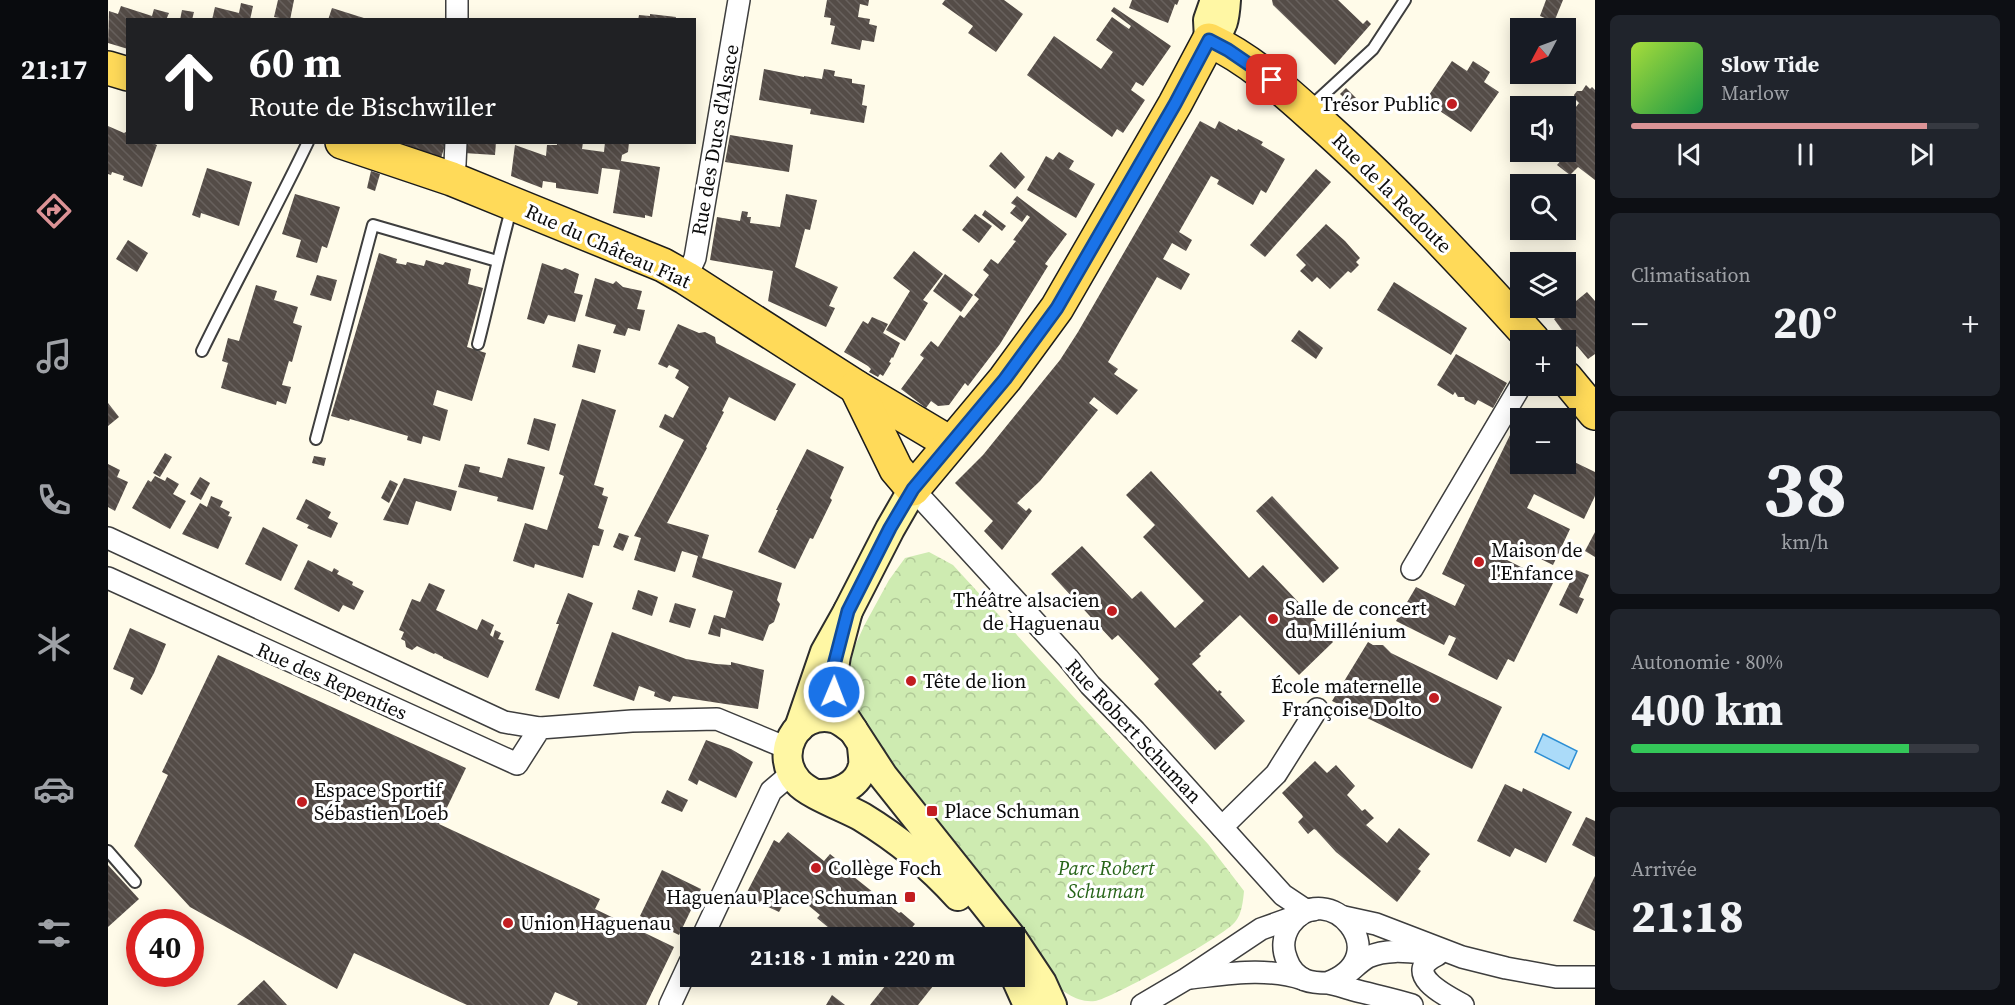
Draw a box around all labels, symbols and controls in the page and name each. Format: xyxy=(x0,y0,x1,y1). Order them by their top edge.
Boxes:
north arrow xyxy=(1510,18,1576,84)
map controls xyxy=(1510,18,1576,474)
text: 60 m xyxy=(249,33,342,91)
icon: ahead xyxy=(150,42,228,120)
street label: Rue des Ducs d'Alsace xyxy=(684,42,746,238)
text: Slow Tide xyxy=(1721,49,1819,79)
text: 21:17 xyxy=(21,51,87,88)
pin xyxy=(1246,54,1297,105)
icon: arrive xyxy=(1255,63,1288,96)
text: Marlow xyxy=(1721,79,1789,107)
text: Route de Bischwiller xyxy=(249,88,496,125)
place label: Trésor Public xyxy=(1321,90,1440,118)
button: sound xyxy=(1510,96,1576,162)
marker: Trésor Public xyxy=(1445,97,1459,111)
street label: Rue de la Redoute xyxy=(1326,127,1458,259)
icon: previous xyxy=(1673,138,1706,171)
icon: pause xyxy=(1789,138,1822,171)
icon: next xyxy=(1905,138,1938,171)
button: search xyxy=(1510,174,1576,240)
icon: directions xyxy=(33,190,75,232)
street label: Rue du Château Fiat xyxy=(521,197,696,295)
button: layers xyxy=(1510,252,1576,318)
text: Climatisation xyxy=(1631,261,1751,289)
text: 20° xyxy=(1773,291,1837,353)
text: − xyxy=(1631,301,1649,346)
text: + xyxy=(1961,301,1979,346)
button: + xyxy=(1510,330,1576,396)
icon: music xyxy=(33,335,75,377)
button: − xyxy=(1510,408,1576,474)
text: 38 xyxy=(1763,435,1847,542)
icon: phone xyxy=(33,479,75,521)
text: km/h xyxy=(1781,528,1829,556)
place label: Maison de l'Enfance xyxy=(1491,536,1583,587)
marker: Maison de l'Enfance xyxy=(1472,555,1486,569)
place label: Théâtre alsacien de Haguenau xyxy=(953,586,1100,637)
place label: Salle de concert du Millénium xyxy=(1285,594,1427,645)
marker: Théâtre alsacien de Haguenau xyxy=(1105,604,1119,618)
marker: Salle de concert du Millénium xyxy=(1266,612,1280,626)
icon: climate xyxy=(33,623,75,665)
street label: Rue des Repenties xyxy=(252,635,412,727)
text: Autonomie · 80% xyxy=(1631,648,1783,676)
street label: Rue Robert Schuman xyxy=(1060,653,1208,809)
position arrow xyxy=(802,660,866,724)
place label: Tête de lion xyxy=(923,667,1026,695)
place label: École maternelle Françoise Dolto xyxy=(1271,672,1422,723)
marker: Tête de lion xyxy=(904,674,918,688)
text: 400 km xyxy=(1631,678,1783,740)
marker: École maternelle Françoise Dolto xyxy=(1427,691,1441,705)
icon: car xyxy=(33,768,75,810)
place label: Espace Sportif Sébastien Loeb xyxy=(314,776,449,827)
marker: Espace Sportif Sébastien Loeb xyxy=(295,795,309,809)
place label: Place Schuman xyxy=(944,797,1080,825)
marker: Place Schuman xyxy=(925,804,939,818)
place label: Collège Foch xyxy=(828,854,942,882)
park label: Parc Robert Schuman xyxy=(1057,854,1156,905)
text: Arrivée xyxy=(1631,855,1697,883)
marker: Collège Foch xyxy=(809,861,823,875)
place label: Haguenau Place Schuman xyxy=(666,883,898,911)
text: 21:18 xyxy=(1631,885,1744,947)
marker: Haguenau Place Schuman xyxy=(903,890,917,904)
speed limit sign: 40 xyxy=(126,909,204,987)
place label: Union Haguenau xyxy=(520,909,671,937)
icon: filters xyxy=(33,912,75,954)
marker: Union Haguenau xyxy=(501,916,515,930)
text: 21:18 · 1 min · 220 m xyxy=(750,942,955,972)

